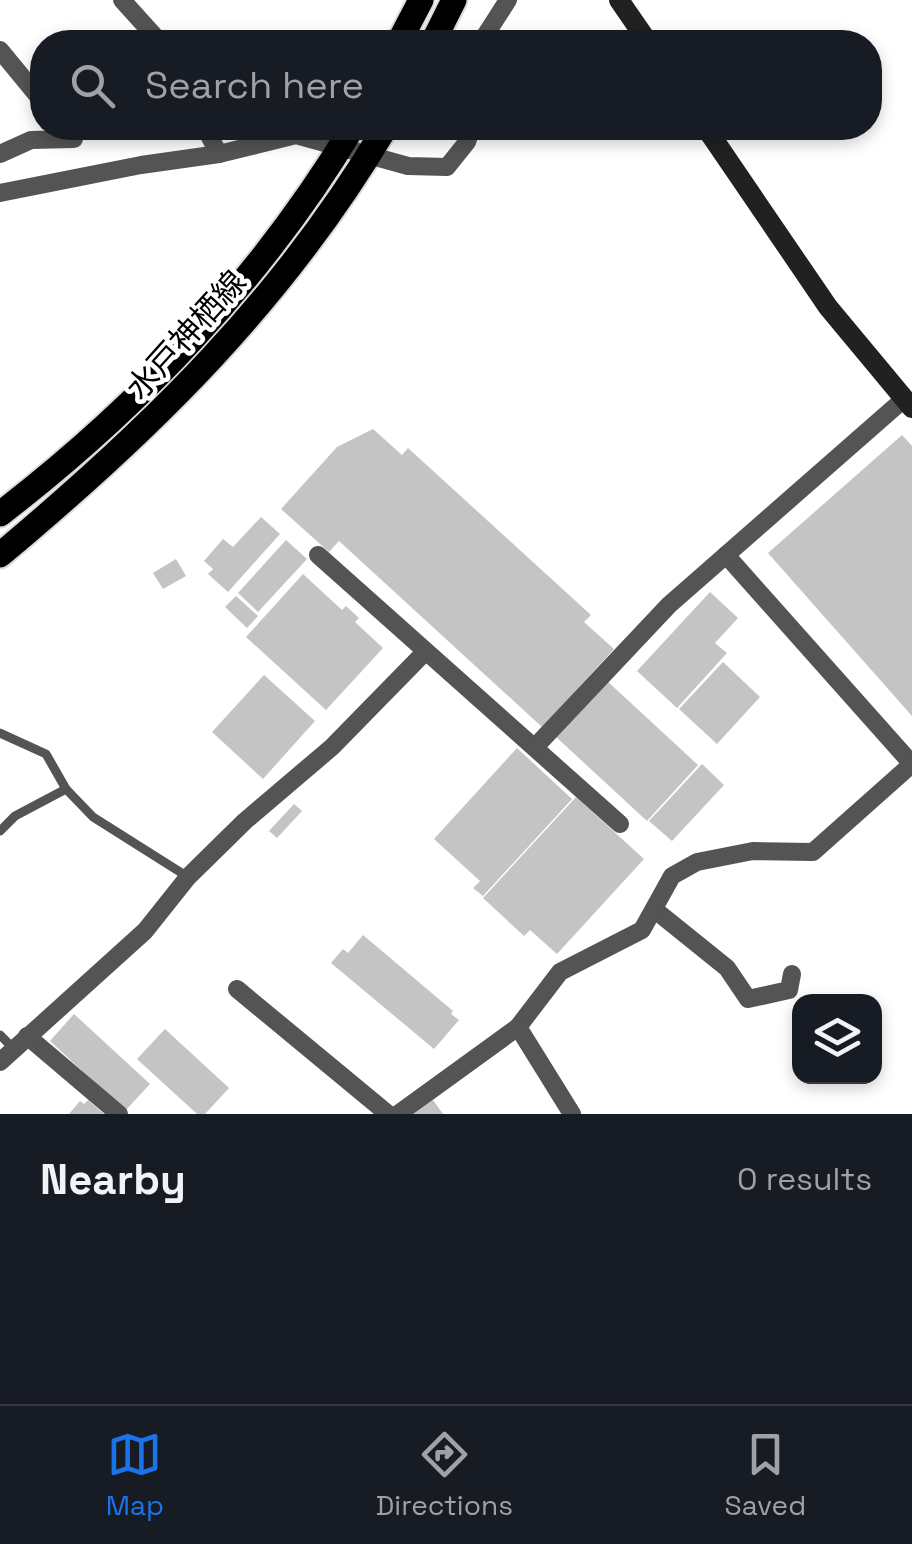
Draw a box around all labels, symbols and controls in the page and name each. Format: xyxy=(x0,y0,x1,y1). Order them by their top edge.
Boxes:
search box xyxy=(30,30,882,140)
icon: search xyxy=(65,58,120,113)
text: Search here xyxy=(145,61,364,109)
street label: 水戸神栖線 xyxy=(118,262,254,408)
map controls xyxy=(792,994,882,1084)
button: layers xyxy=(792,994,882,1084)
text: Nearby xyxy=(40,1153,186,1206)
text: 0 results xyxy=(737,1159,872,1199)
tab: Map xyxy=(106,1427,164,1523)
tab: Directions xyxy=(376,1427,513,1523)
tab: Saved xyxy=(725,1427,806,1523)

